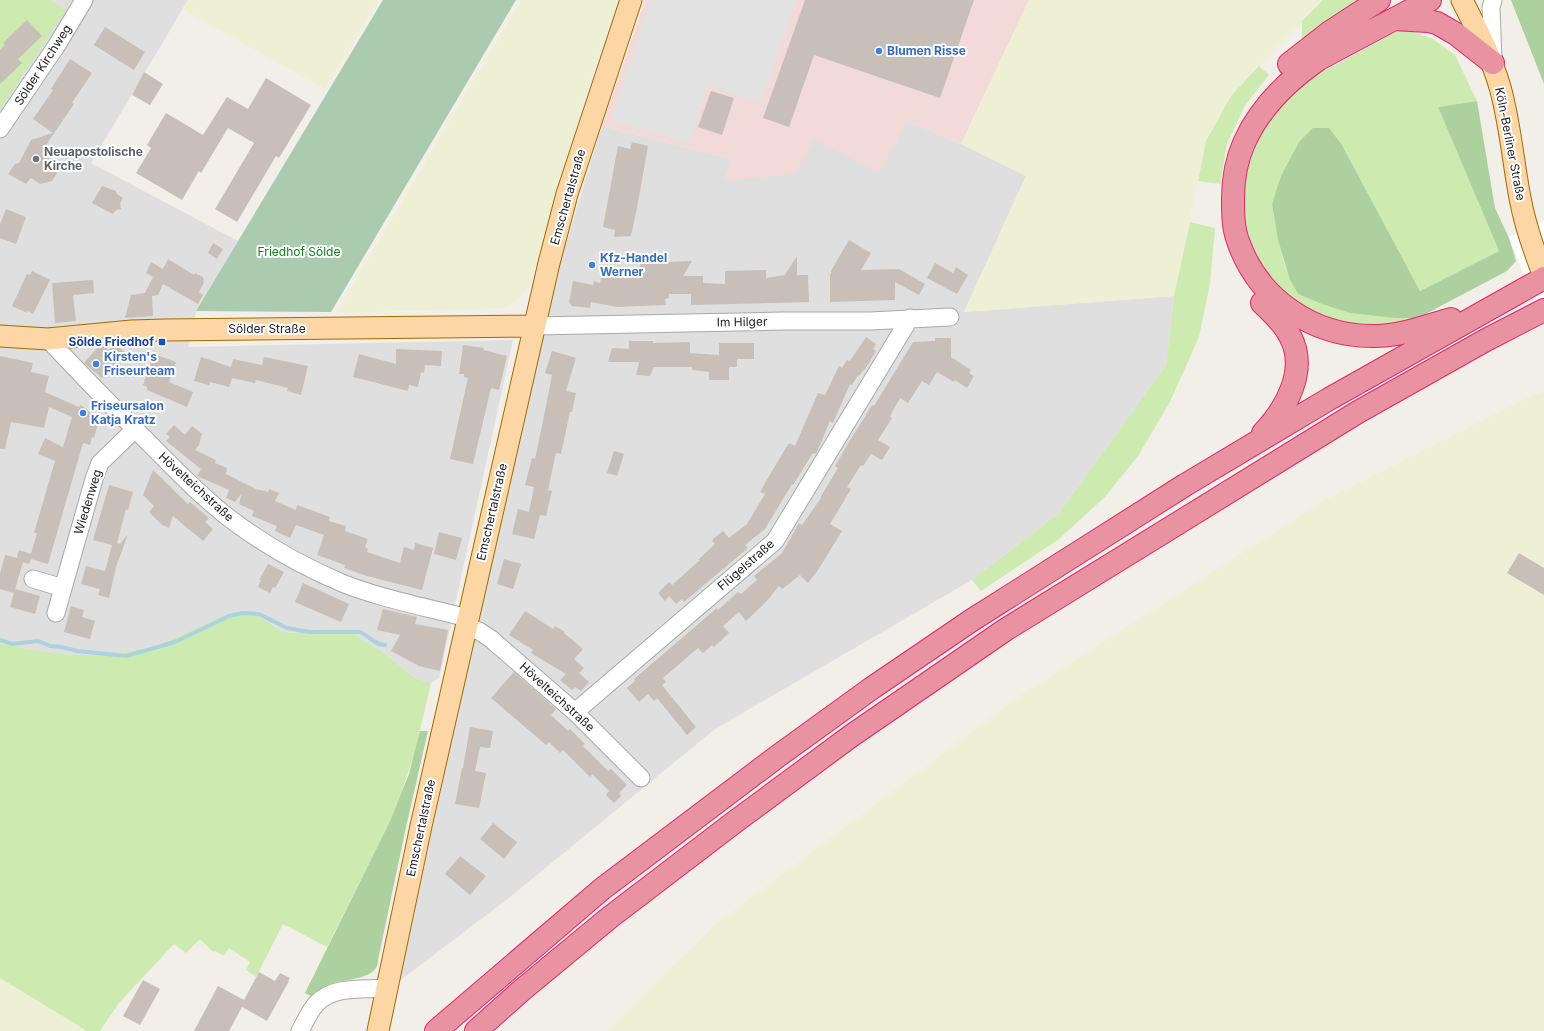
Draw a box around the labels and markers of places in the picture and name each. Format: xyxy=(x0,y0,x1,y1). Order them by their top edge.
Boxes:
place label: Blumen Risse xyxy=(887,43,966,58)
marker: Blumen Risse xyxy=(874,46,884,56)
place label: Neuapostolische Kirche xyxy=(44,144,143,173)
marker: Neuapostolische Kirche xyxy=(31,154,41,164)
place label: Kfz-Handel Werner xyxy=(600,250,667,279)
marker: Kfz-Handel Werner xyxy=(587,260,597,270)
place label: Sölde Friedhof xyxy=(69,334,154,349)
marker: Sölde Friedhof xyxy=(157,337,167,347)
place label: Kirsten's Friseurteam xyxy=(104,349,175,378)
marker: Kirsten's Friseurteam xyxy=(91,359,101,369)
place label: Friseursalon Katja Kratz xyxy=(91,398,164,427)
marker: Friseursalon Katja Kratz xyxy=(78,408,88,418)

